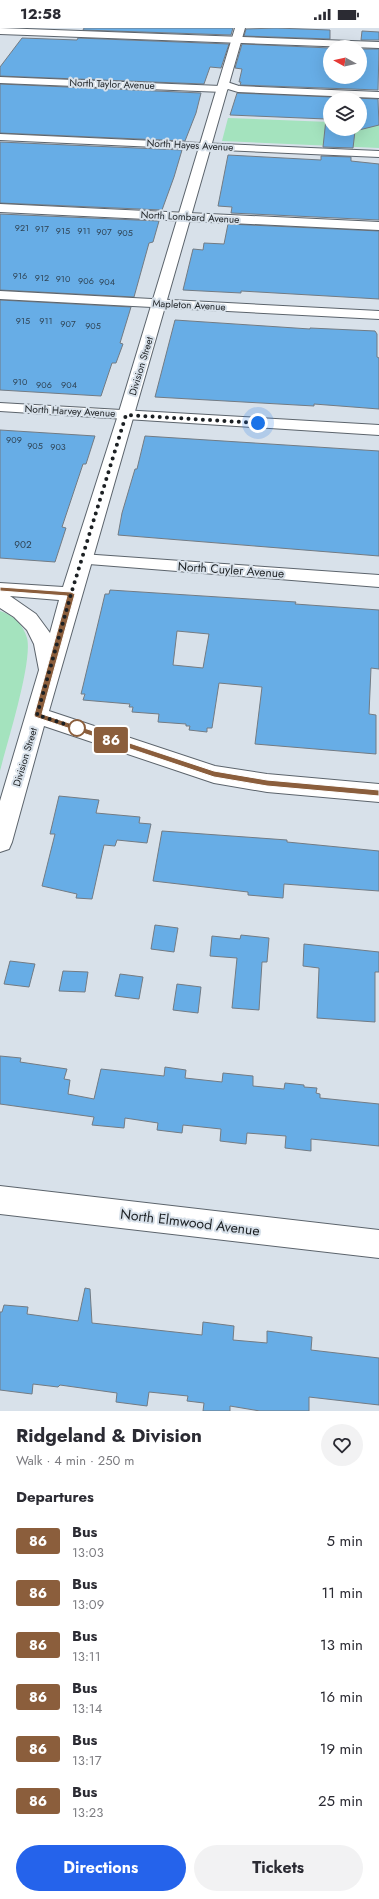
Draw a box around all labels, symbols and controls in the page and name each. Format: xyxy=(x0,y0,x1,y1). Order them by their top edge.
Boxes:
text: 12:58 xyxy=(20,3,61,25)
north arrow xyxy=(323,40,367,84)
map controls xyxy=(323,40,367,136)
street label: North Taylor Avenue xyxy=(69,75,155,93)
button: layers xyxy=(323,92,367,136)
street label: North Hayes Avenue xyxy=(146,135,234,155)
street label: North Lombard Avenue xyxy=(140,207,240,227)
house number: 921 xyxy=(15,221,29,234)
house number: 917 xyxy=(35,222,49,235)
house number: 915 xyxy=(56,224,70,237)
house number: 911 xyxy=(77,224,91,237)
house number: 907 xyxy=(96,225,112,238)
house number: 905 xyxy=(117,226,133,239)
house number: 916 xyxy=(13,269,27,282)
house number: 912 xyxy=(35,271,49,284)
house number: 910 xyxy=(56,272,71,285)
house number: 906 xyxy=(78,274,94,287)
house number: 904 xyxy=(99,275,115,288)
street label: Mapleton Avenue xyxy=(152,296,226,314)
house number: 915 xyxy=(16,314,30,327)
house number: 911 xyxy=(39,314,53,327)
house number: 907 xyxy=(60,317,76,330)
house number: 905 xyxy=(85,319,101,332)
street label: Division Street xyxy=(125,334,157,397)
house number: 910 xyxy=(13,375,28,388)
house number: 906 xyxy=(36,378,52,391)
house number: 904 xyxy=(61,378,77,391)
street label: North Harvey Avenue xyxy=(24,401,116,421)
your location xyxy=(248,413,268,433)
house number: 909 xyxy=(6,433,22,446)
house number: 905 xyxy=(27,439,43,452)
house number: 903 xyxy=(50,440,66,453)
house number: 902 xyxy=(14,537,32,552)
street label: North Cuyler Avenue xyxy=(177,557,285,583)
unlabelled marker xyxy=(68,719,86,737)
street label: Division Street xyxy=(9,725,41,788)
line badge: 86 xyxy=(93,727,129,753)
text: 86 xyxy=(102,730,120,750)
street label: North Elmwood Avenue xyxy=(119,1204,261,1240)
text: Ridgeland & Division xyxy=(16,1422,202,1449)
button: heart xyxy=(321,1424,363,1466)
text: Walk · 4 min · 250 m xyxy=(16,1451,134,1470)
text: Departures xyxy=(16,1486,94,1508)
text: Bus xyxy=(72,1521,97,1543)
text: 5 min xyxy=(327,1530,363,1552)
text: 86 xyxy=(29,1531,47,1551)
text: 13:03 xyxy=(72,1543,104,1562)
text: Bus xyxy=(72,1573,97,1595)
text: 11 min xyxy=(322,1582,363,1604)
text: 86 xyxy=(29,1583,47,1603)
text: 13:09 xyxy=(72,1595,104,1614)
text: Bus xyxy=(72,1625,97,1647)
text: 13 min xyxy=(320,1634,363,1656)
text: 86 xyxy=(29,1635,47,1655)
text: 13:11 xyxy=(72,1647,101,1666)
text: Bus xyxy=(72,1677,97,1699)
text: 16 min xyxy=(320,1686,363,1708)
text: 86 xyxy=(29,1687,47,1707)
text: 13:14 xyxy=(72,1699,102,1718)
text: Bus xyxy=(72,1729,97,1751)
text: 19 min xyxy=(320,1738,363,1760)
text: 86 xyxy=(29,1739,47,1759)
text: 13:17 xyxy=(72,1751,102,1770)
text: Bus xyxy=(72,1781,97,1803)
text: 25 min xyxy=(318,1790,363,1812)
text: 86 xyxy=(29,1791,47,1811)
text: 13:23 xyxy=(72,1803,103,1822)
button: Directions xyxy=(16,1845,186,1891)
button: Tickets xyxy=(194,1845,363,1891)

